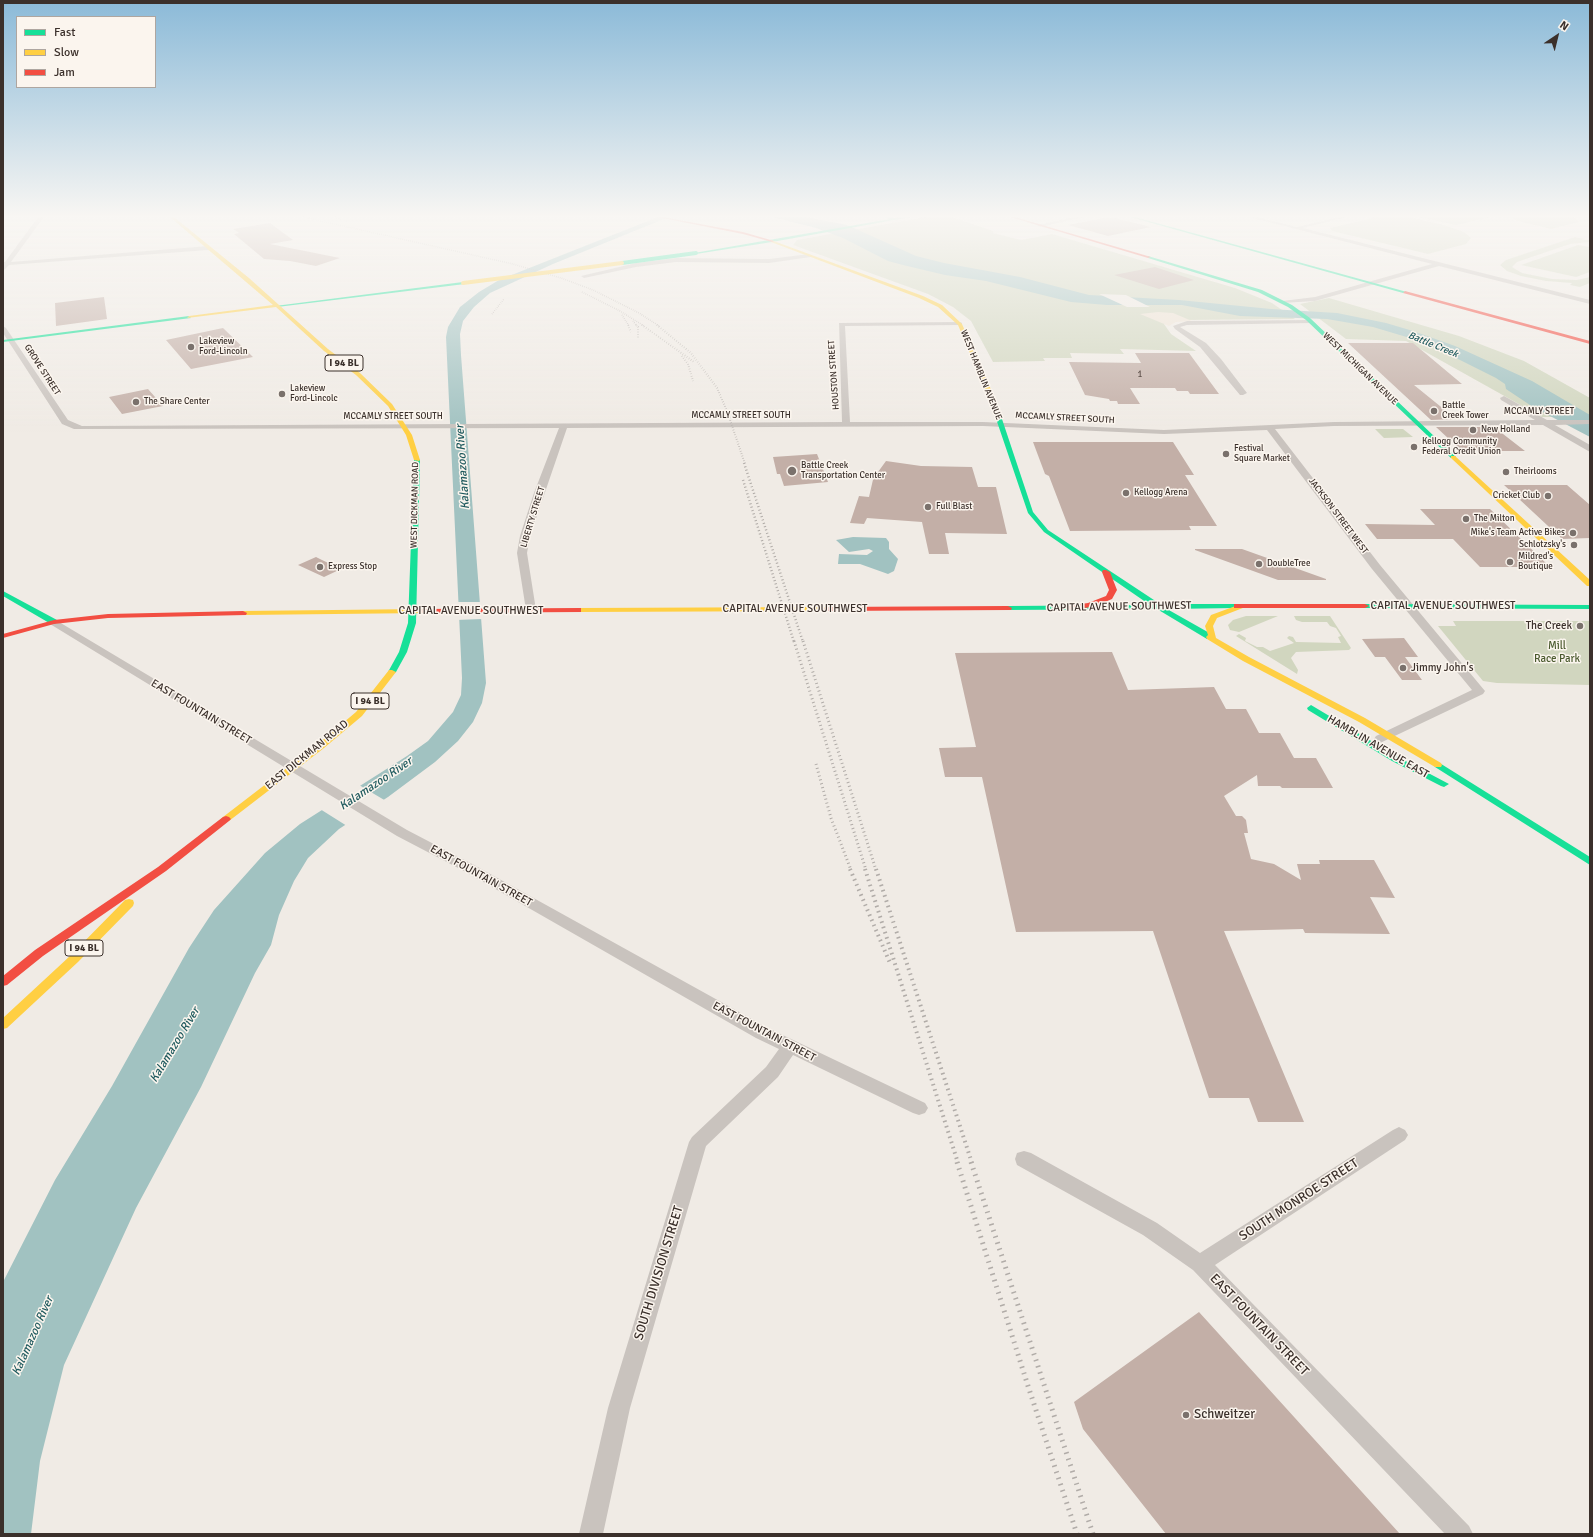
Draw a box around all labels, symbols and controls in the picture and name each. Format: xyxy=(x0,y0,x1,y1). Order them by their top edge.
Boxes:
legend xyxy=(16,16,156,88)
north arrow xyxy=(1537,16,1577,56)
text: N xyxy=(1557,18,1571,33)
text: Fast xyxy=(54,25,75,40)
text: Slow xyxy=(54,45,79,60)
text: Jam xyxy=(54,65,75,80)
street label: WEST HAMBLIN AVENUE xyxy=(958,328,1004,422)
street label: WEST MICHIGAN AVENUE xyxy=(1320,330,1400,408)
water label: Battle Creek xyxy=(1406,330,1460,360)
place label: Lakeview Ford-Lincoln xyxy=(199,337,248,358)
street label: HOUSTON STREET xyxy=(826,340,842,410)
marker: Lakeview Ford-Lincoln xyxy=(186,342,196,352)
street label: GROVE STREET xyxy=(22,343,62,397)
road number: I 94 BL xyxy=(325,355,363,371)
house number: 1 xyxy=(1138,370,1142,380)
place label: Lakeview Ford-Lincolc xyxy=(290,384,338,405)
marker: Lakeview Ford-Lincolc xyxy=(277,389,287,399)
marker: The Share Center xyxy=(131,397,141,407)
place label: The Share Center xyxy=(144,397,210,407)
place label: Battle Creek Tower xyxy=(1442,401,1489,422)
marker: Battle Creek Tower xyxy=(1429,406,1439,416)
street label: MCCAMLY STREET xyxy=(1504,407,1574,417)
street label: MCCAMLY STREET SOUTH xyxy=(1015,410,1115,426)
street label: MCCAMLY STREET SOUTH xyxy=(691,411,791,421)
street label: MCCAMLY STREET SOUTH xyxy=(343,412,443,422)
water label: Kalamazoo River xyxy=(453,424,473,510)
marker: New Holland xyxy=(1468,425,1478,435)
place label: New Holland xyxy=(1481,425,1530,435)
place label: Kellogg Community Federal Credit Union xyxy=(1422,437,1501,458)
marker: Kellogg Community Federal Credit Union xyxy=(1409,442,1419,452)
place label: Festival Square Market xyxy=(1234,444,1290,465)
marker: Festival Square Market xyxy=(1221,449,1231,459)
place label: Battle Creek Transportation Center xyxy=(801,461,885,482)
street label: WEST DICKMAN ROAD xyxy=(409,462,421,548)
marker: Battle Creek Transportation Center xyxy=(786,465,798,477)
marker: Theirlooms xyxy=(1501,467,1511,477)
place label: Theirlooms xyxy=(1514,467,1557,477)
street label: JACKSON STREET WEST xyxy=(1306,476,1370,556)
street label: LIBERTY STREET xyxy=(519,485,547,549)
marker: Kellogg Arena xyxy=(1121,488,1131,498)
place label: Kellogg Arena xyxy=(1134,488,1188,498)
place label: Cricket Club xyxy=(1493,491,1540,501)
marker: Cricket Club xyxy=(1543,491,1553,501)
marker: Full Blast xyxy=(923,502,933,512)
place label: Full Blast xyxy=(936,502,972,512)
marker: The Milton xyxy=(1461,514,1471,524)
place label: The Milton xyxy=(1474,514,1515,524)
place label: Mike's Team Active Bikes xyxy=(1470,528,1565,538)
marker: Mike's Team Active Bikes xyxy=(1568,528,1578,538)
place label: Schlotzsky's xyxy=(1519,540,1566,550)
marker: Schlotzsky's xyxy=(1569,540,1579,550)
place label: Mildred's Boutique xyxy=(1518,552,1553,573)
marker: Mildred's Boutique xyxy=(1505,557,1515,567)
marker: DoubleTree xyxy=(1254,559,1264,569)
place label: DoubleTree xyxy=(1267,559,1310,569)
marker: Express Stop xyxy=(315,562,325,572)
place label: Express Stop xyxy=(328,562,377,572)
street label: CAPITAL AVENUE SOUTHWEST xyxy=(1046,599,1192,615)
street label: CAPITAL AVENUE SOUTHWEST xyxy=(1371,599,1515,613)
street label: CAPITAL AVENUE SOUTHWEST xyxy=(723,602,867,616)
street label: CAPITAL AVENUE SOUTHWEST xyxy=(399,604,543,618)
place label: The Creek xyxy=(1526,619,1572,633)
marker: The Creek xyxy=(1575,621,1585,631)
park label: Mill Race Park xyxy=(1534,639,1580,665)
place label: Jimmy John's xyxy=(1411,661,1474,675)
marker: Jimmy John's xyxy=(1398,663,1408,673)
street label: EAST FOUNTAIN STREET xyxy=(148,677,254,747)
road number: I 94 BL xyxy=(351,693,389,709)
street label: HAMBLIN AVENUE EAST xyxy=(1325,713,1431,781)
street label: EAST DICKMAN ROAD xyxy=(263,717,351,793)
water label: Kalamazoo River xyxy=(337,754,415,814)
street label: EAST FOUNTAIN STREET xyxy=(428,842,534,910)
road number: I 94 BL xyxy=(65,940,103,956)
street label: EAST FOUNTAIN STREET xyxy=(710,999,818,1065)
water label: Kalamazoo River xyxy=(147,1005,203,1085)
street label: SOUTH MONROE STREET xyxy=(1237,1156,1361,1244)
street label: SOUTH DIVISION STREET xyxy=(631,1204,687,1342)
street label: EAST FOUNTAIN STREET xyxy=(1206,1271,1312,1379)
water label: Kalamazoo River xyxy=(9,1294,57,1378)
place label: Schweitzer xyxy=(1194,1407,1255,1423)
marker: Schweitzer xyxy=(1181,1410,1191,1420)

